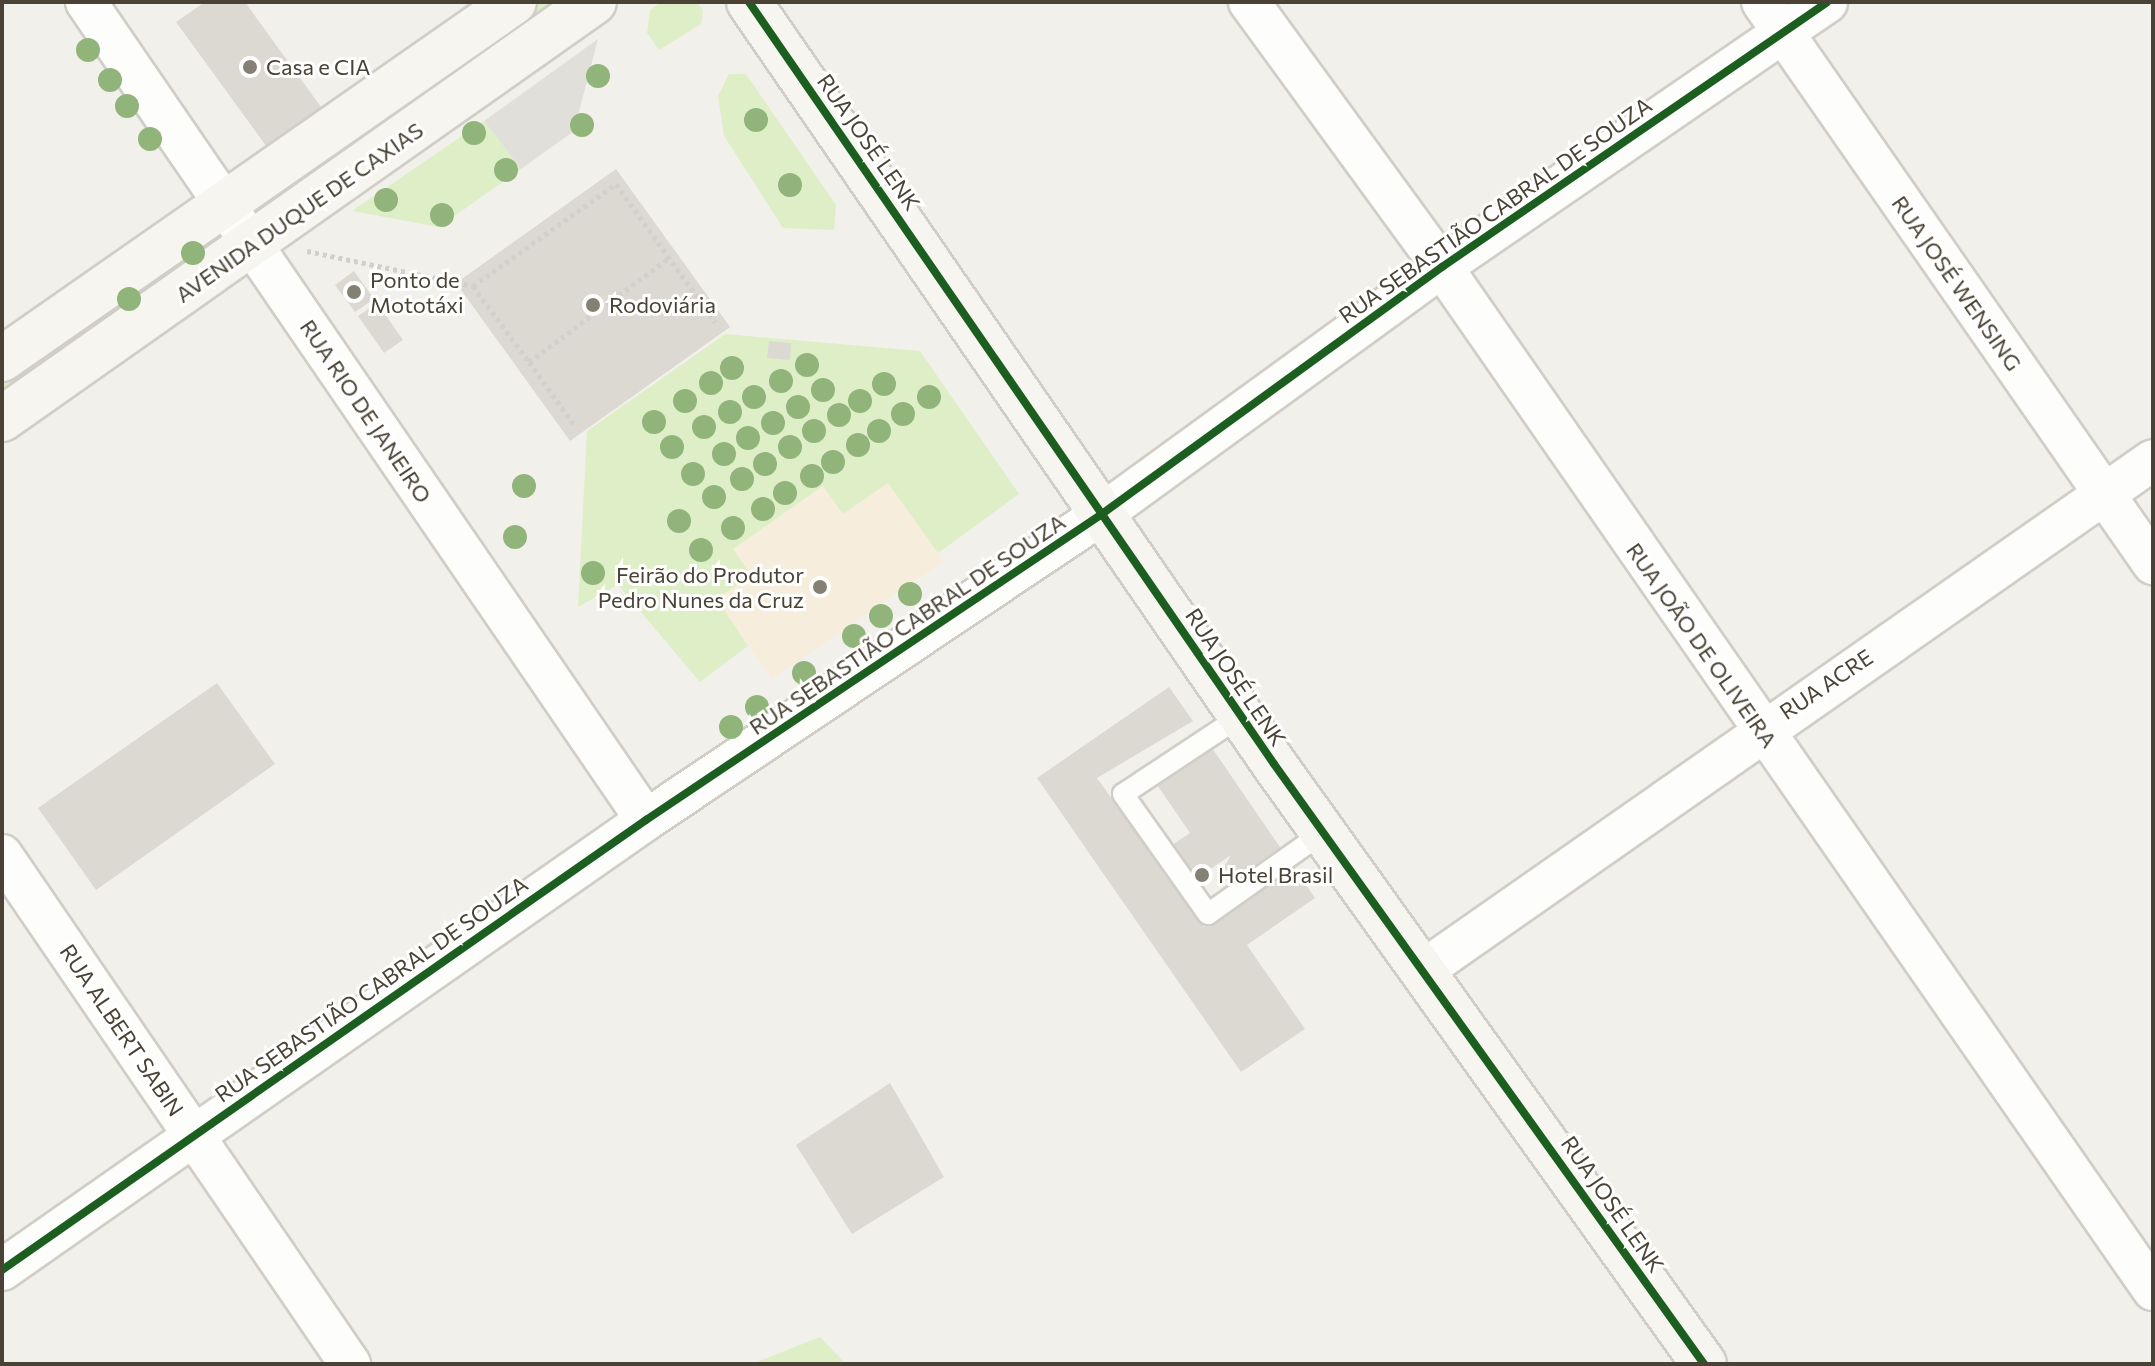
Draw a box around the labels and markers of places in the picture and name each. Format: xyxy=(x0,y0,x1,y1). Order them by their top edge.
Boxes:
place label: Casa e CIA xyxy=(266,54,371,80)
marker: Casa e CIA xyxy=(241,58,259,76)
place label: Ponto de Mototáxi xyxy=(370,266,464,318)
marker: Ponto de Mototáxi xyxy=(345,283,363,301)
place label: Rodoviária xyxy=(609,292,716,318)
marker: Rodoviária xyxy=(584,296,602,314)
place label: Feirão do Produtor Pedro Nunes da Cruz xyxy=(598,561,804,612)
marker: Feirão do Produtor Pedro Nunes da Cruz xyxy=(811,578,829,596)
place label: Hotel Brasil xyxy=(1218,862,1333,888)
marker: Hotel Brasil xyxy=(1193,866,1211,884)

